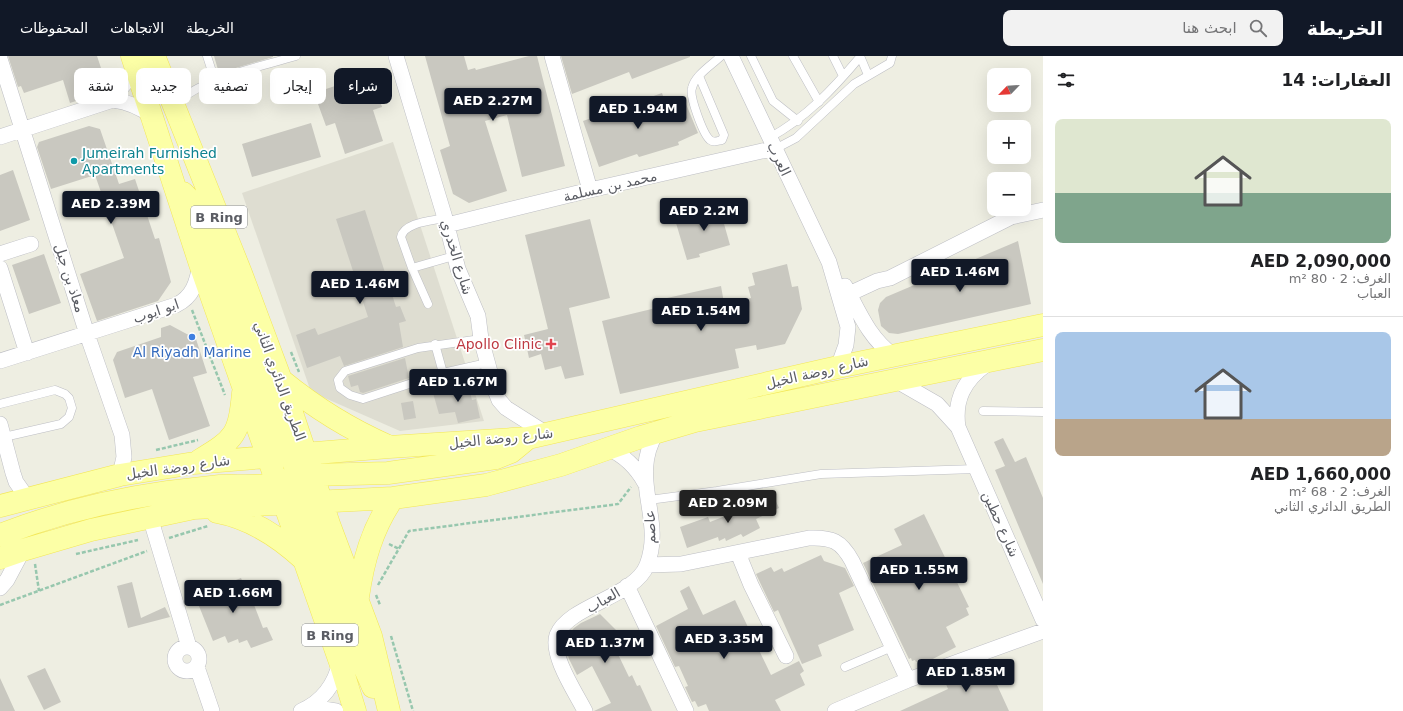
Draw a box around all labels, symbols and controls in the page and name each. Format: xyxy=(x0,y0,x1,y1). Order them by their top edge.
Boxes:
search box xyxy=(1003,10,1283,46)
icon: search xyxy=(1247,17,1269,39)
text: الخريطة xyxy=(1307,17,1383,39)
text: ابحث هنا xyxy=(1182,19,1237,37)
text: المحفوظات xyxy=(20,20,88,36)
text: الاتجاهات xyxy=(110,20,164,36)
text: الخريطة xyxy=(186,20,234,36)
chip: شقة xyxy=(74,68,128,104)
chip: جديد xyxy=(136,68,191,104)
chip: تصفية xyxy=(199,68,262,104)
chip: إيجار xyxy=(270,68,326,104)
chip: شراء xyxy=(334,68,392,104)
north arrow xyxy=(987,68,1031,112)
map controls xyxy=(987,68,1031,216)
icon: filters xyxy=(1055,69,1077,91)
text: العقارات: 14 xyxy=(1281,70,1391,90)
pin: AED 2.27M xyxy=(447,88,539,122)
text: AED 2.27M xyxy=(453,93,533,108)
pin: AED 1.94M xyxy=(592,96,684,130)
text: AED 1.94M xyxy=(598,101,678,116)
button: + xyxy=(987,120,1031,164)
street label: العرب xyxy=(763,139,794,179)
place label: Jumeirah Furnished Apartments xyxy=(81,145,217,177)
icon: home xyxy=(1187,145,1259,217)
marker: Jumeirah Furnished Apartments xyxy=(69,156,79,166)
street label: محمد بن مسلمة xyxy=(562,167,659,206)
button: − xyxy=(987,172,1031,216)
pin: AED 2.39M xyxy=(65,191,157,225)
text: AED 2.39M xyxy=(71,196,151,211)
pin: AED 2.2M xyxy=(663,198,745,232)
text: AED 2.2M xyxy=(669,203,739,218)
road number: B Ring xyxy=(191,206,247,228)
street label: شارع الخدري xyxy=(437,217,476,297)
street label: معاذ بن جبل xyxy=(50,241,89,315)
text: AED 2,090,000 xyxy=(1250,251,1391,271)
pin: AED 1.46M xyxy=(914,259,1006,293)
text: AED 1.46M xyxy=(920,264,1000,279)
pin: AED 1.46M xyxy=(314,271,406,305)
text: الغرف: 2 · 80 m² xyxy=(1289,271,1391,286)
text: AED 1.46M xyxy=(320,276,400,291)
text: العباب xyxy=(1357,286,1391,301)
street label: ابو ايوب xyxy=(131,296,181,327)
pin: AED 1.54M xyxy=(655,298,747,332)
text: AED 1.54M xyxy=(661,303,741,318)
street label: الطريق الدائري الثاني xyxy=(250,319,309,443)
marker: Al Riyadh Marine xyxy=(187,332,197,342)
place label: Apollo Clinic xyxy=(456,336,542,352)
marker: Apollo Clinic xyxy=(545,338,557,350)
place label: Al Riyadh Marine xyxy=(133,344,251,360)
street label: شارع روضة الخيل xyxy=(764,352,870,393)
icon: home xyxy=(1187,358,1259,430)
pin: AED 1.67M xyxy=(412,369,504,403)
text: AED 1.67M xyxy=(418,374,498,389)
street label: شارع روضة الخيل xyxy=(448,425,554,452)
street label: شارع روضة الخيل xyxy=(125,452,231,483)
text: AED 1,660,000 xyxy=(1250,464,1391,484)
text: الغرف: 2 · 68 m² xyxy=(1289,484,1391,499)
street label: شارع حطين xyxy=(978,489,1023,560)
pin: AED 2.09M xyxy=(682,490,774,524)
text: AED 2.09M xyxy=(688,495,768,510)
text: الطريق الدائري الثاني xyxy=(1274,499,1391,514)
street label: عاصم xyxy=(642,510,659,544)
pin: AED 1.55M xyxy=(873,557,965,591)
text: AED 1.55M xyxy=(879,562,959,577)
pin: AED 1.66M xyxy=(187,580,279,614)
street label: العباب xyxy=(583,584,623,616)
text: AED 1.66M xyxy=(193,585,273,600)
road number: B Ring xyxy=(302,624,358,646)
pin: AED 3.35M xyxy=(678,626,770,660)
pin: AED 1.37M xyxy=(559,630,651,664)
text: AED 3.35M xyxy=(684,631,764,646)
text: AED 1.37M xyxy=(565,635,645,650)
pin: AED 1.85M xyxy=(920,659,1012,693)
text: AED 1.85M xyxy=(926,664,1006,679)

